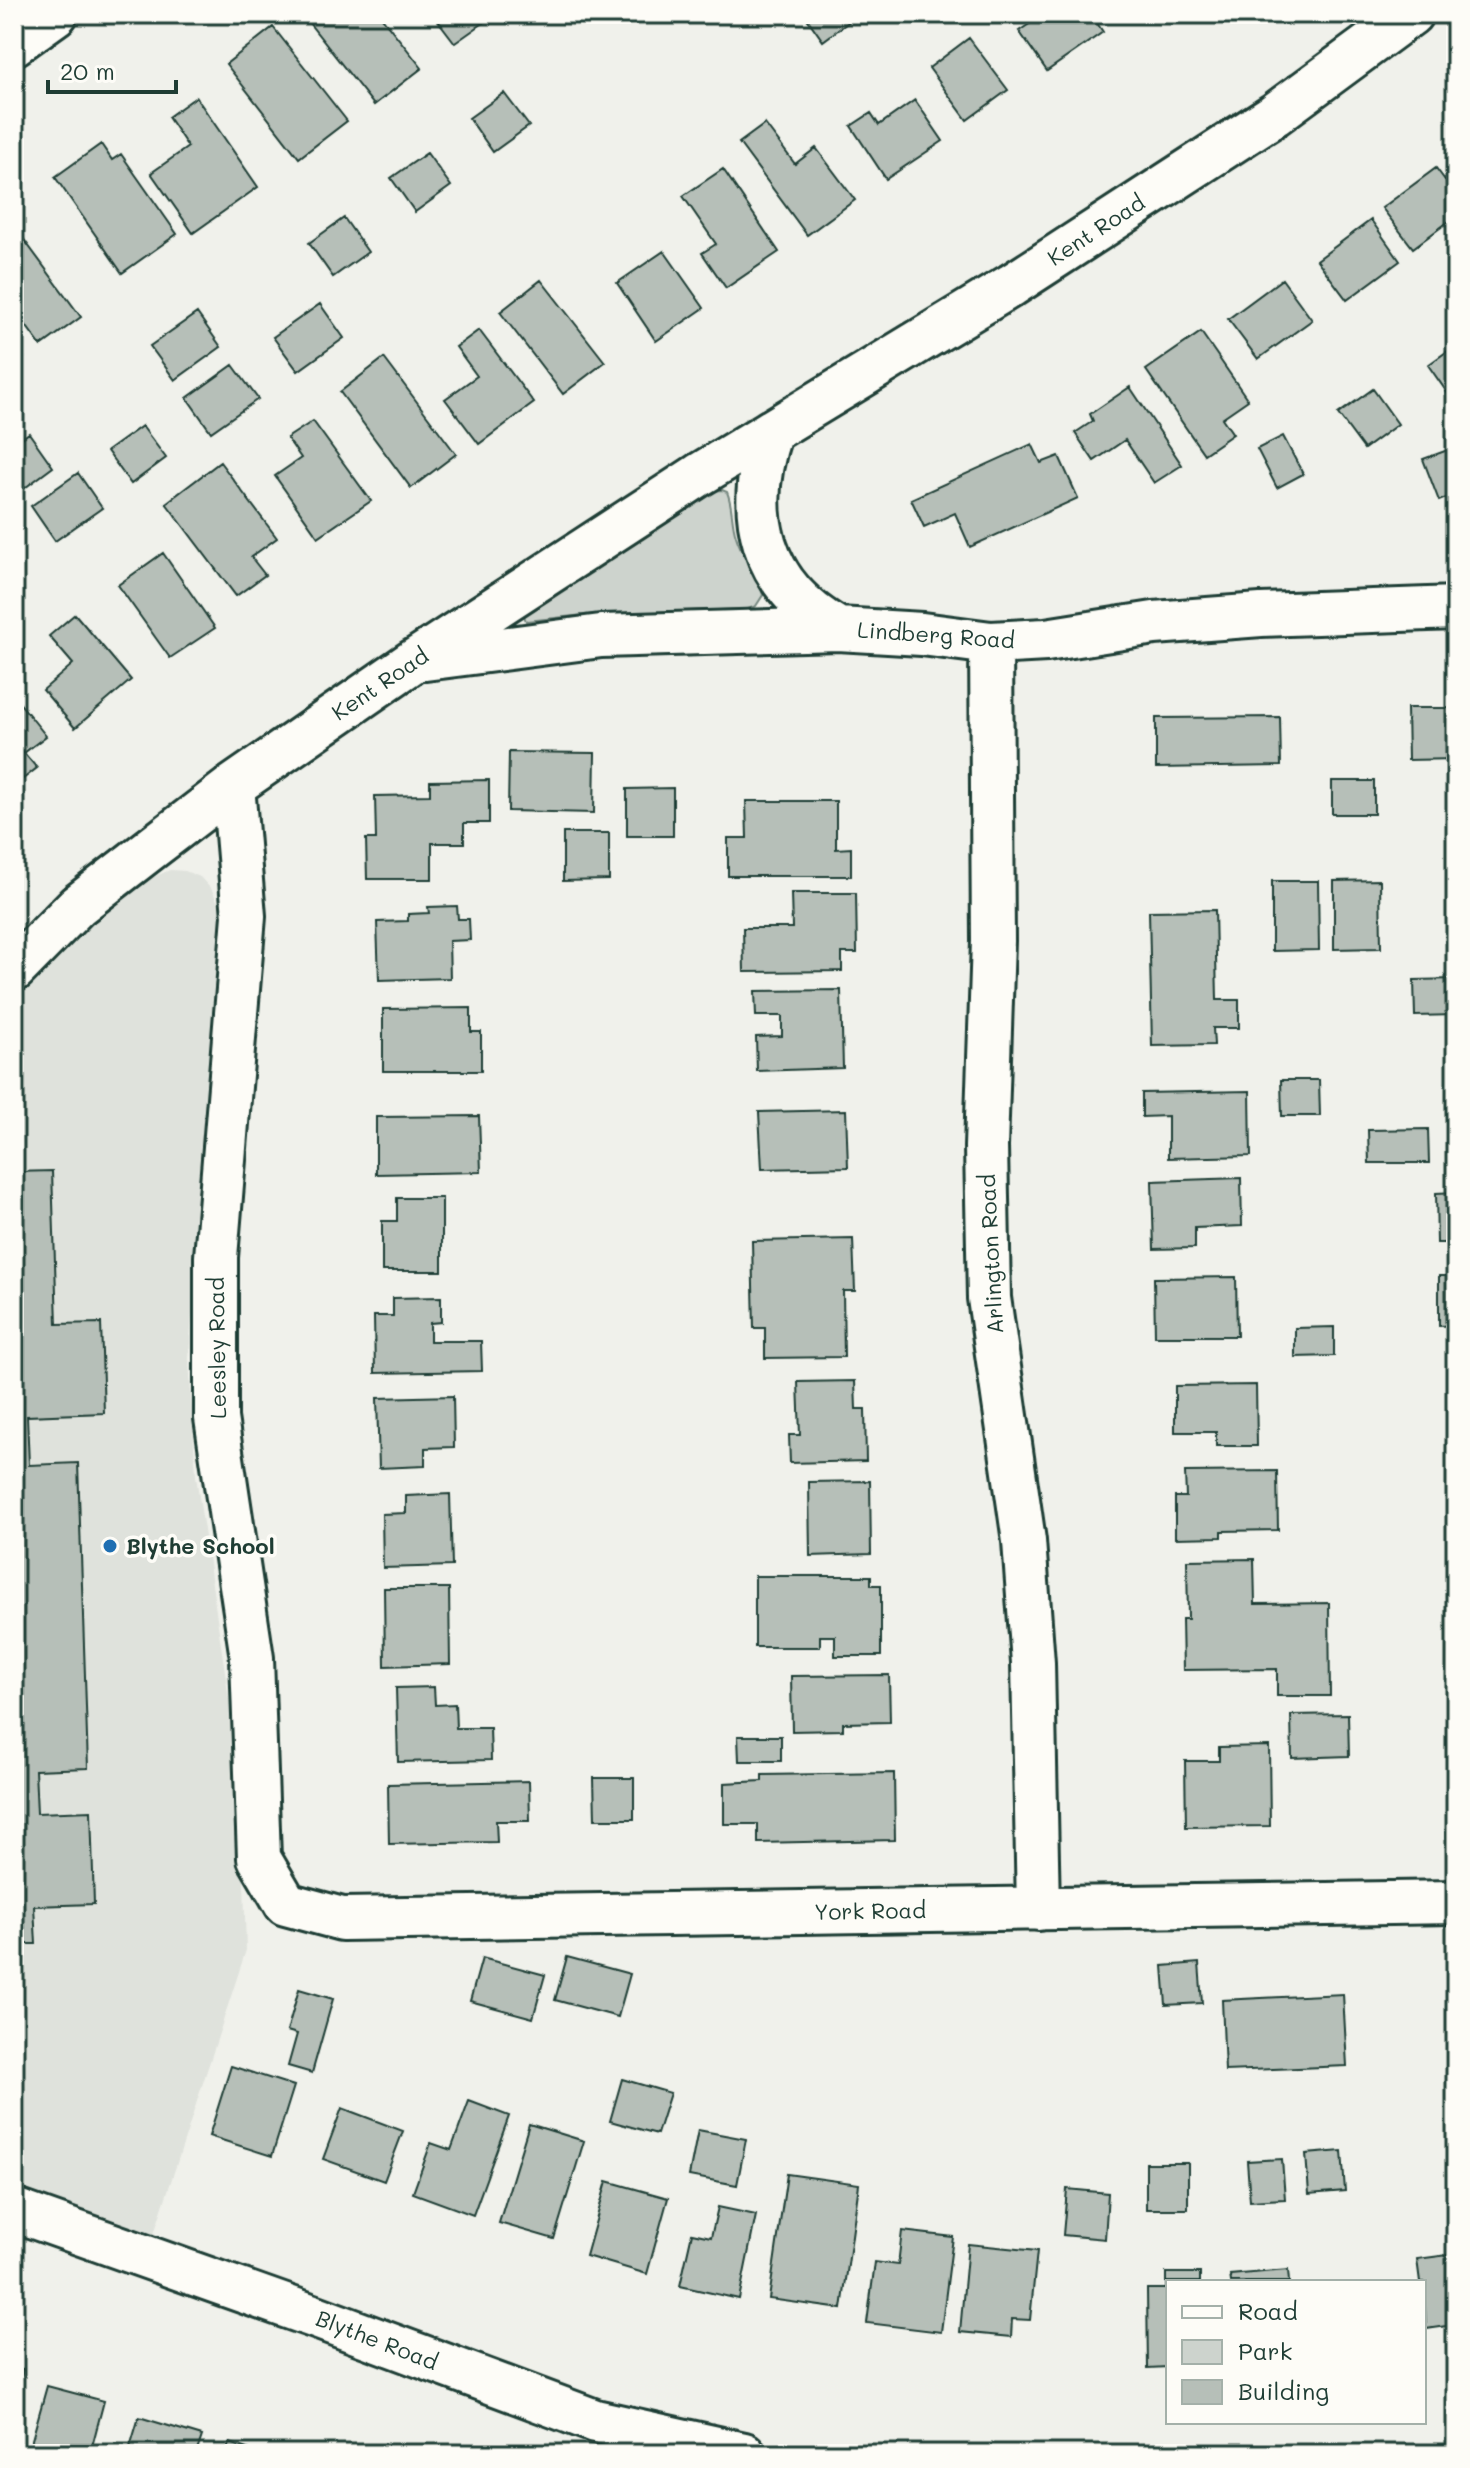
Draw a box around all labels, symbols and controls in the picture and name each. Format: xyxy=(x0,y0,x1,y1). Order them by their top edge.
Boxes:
scale bar xyxy=(48,44,176,94)
text: 20 m xyxy=(60,55,115,86)
street label: Kent Road xyxy=(1041,187,1150,272)
street label: Lindberg Road xyxy=(856,615,1016,654)
street label: Kent Road xyxy=(326,641,434,727)
street label: Arlington Road xyxy=(972,1173,1009,1335)
street label: Leesley Road xyxy=(201,1277,232,1419)
place label: Blythe School xyxy=(126,1531,275,1560)
marker: Blythe School xyxy=(101,1537,119,1555)
street label: York Road xyxy=(814,1895,926,1926)
legend xyxy=(1166,2280,1426,2424)
text: Road xyxy=(1238,2295,1298,2326)
street label: Blythe Road xyxy=(312,2303,442,2376)
text: Park xyxy=(1238,2335,1292,2366)
text: Building xyxy=(1238,2375,1329,2406)

